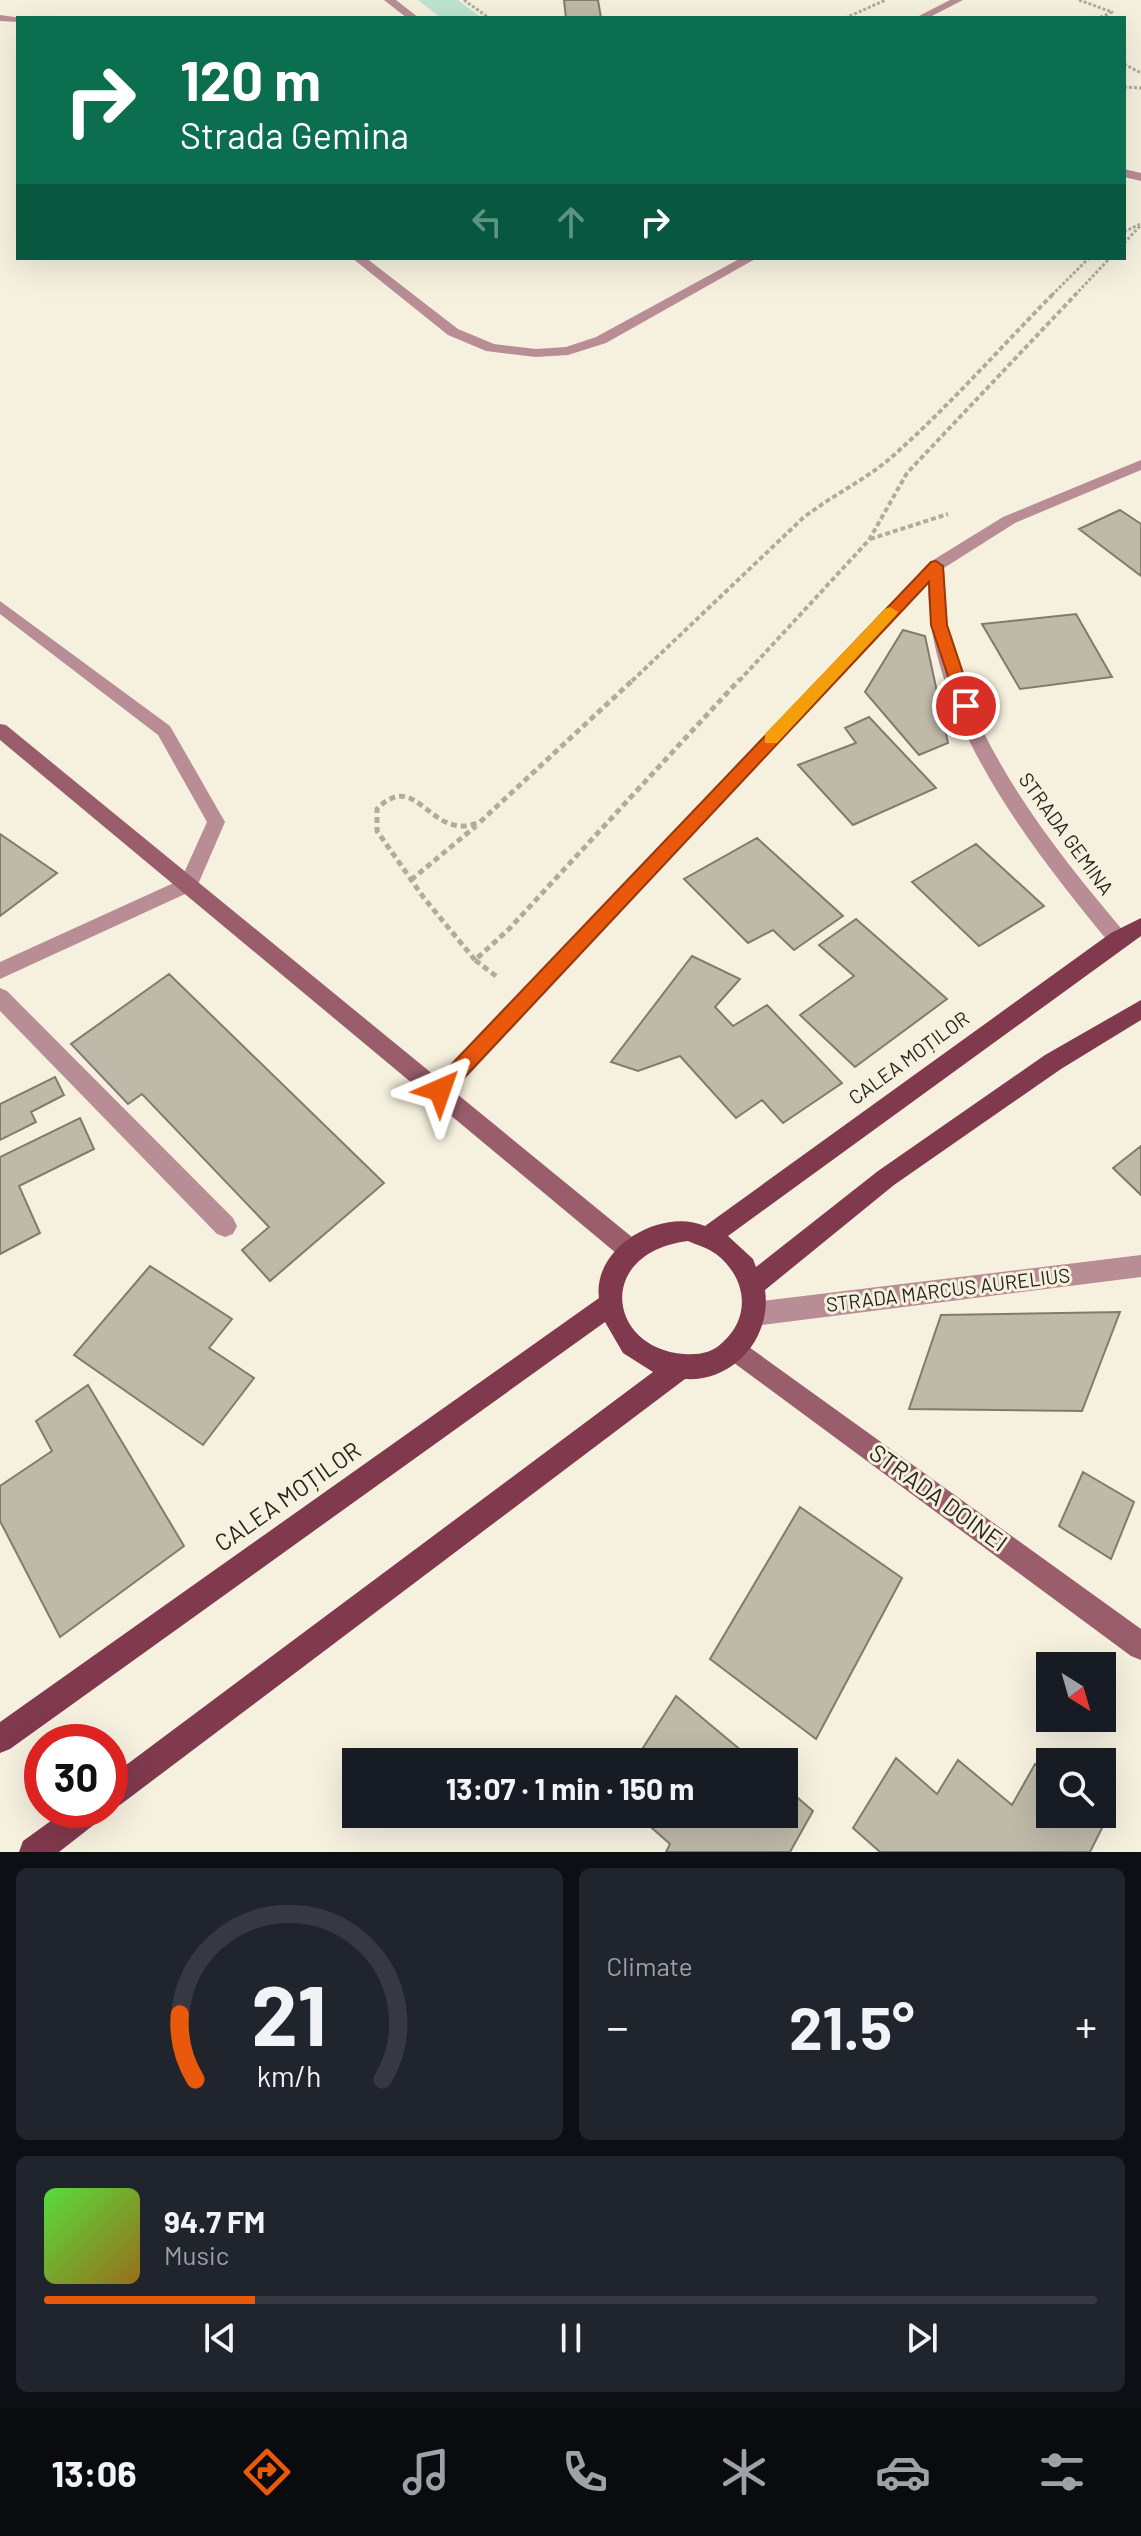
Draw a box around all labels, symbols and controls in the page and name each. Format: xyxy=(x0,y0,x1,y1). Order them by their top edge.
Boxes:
text: 120 m xyxy=(180,45,321,112)
icon: right xyxy=(48,48,152,152)
text: Strada Gemina xyxy=(180,113,409,156)
icon: left xyxy=(465,200,509,244)
icon: ahead xyxy=(549,200,593,244)
icon: right xyxy=(633,200,677,244)
pin xyxy=(932,672,1000,740)
icon: arrive xyxy=(944,684,988,728)
street label: STRADA GEMINA xyxy=(1014,768,1119,899)
street label: CALEA MOȚILOR xyxy=(844,1005,973,1109)
position arrow xyxy=(398,1048,482,1132)
street label: STRADA MARCUS AURELIUS xyxy=(824,1262,1071,1316)
street label: CALEA MOȚILOR xyxy=(209,1435,366,1557)
street label: STRADA DOINEI xyxy=(864,1437,1014,1557)
north arrow xyxy=(1036,1652,1116,1732)
map controls xyxy=(1036,1652,1116,1828)
speed limit sign: 30 xyxy=(24,1724,128,1828)
button: search xyxy=(1036,1748,1116,1828)
text: 13:07 · 1 min · 150 m xyxy=(446,1770,694,1806)
text: Climate xyxy=(607,1950,693,1981)
text: 21 xyxy=(251,1963,327,2063)
text: 21.5° xyxy=(789,1990,915,2062)
text: − xyxy=(607,1999,629,2052)
text: + xyxy=(1075,1999,1097,2052)
text: km/h xyxy=(257,2058,322,2093)
text: 94.7 FM xyxy=(164,2203,265,2239)
text: Music xyxy=(164,2239,229,2270)
icon: previous xyxy=(198,2316,242,2360)
icon: pause xyxy=(549,2316,593,2360)
icon: next xyxy=(900,2316,944,2360)
icon: directions xyxy=(239,2444,295,2500)
icon: music xyxy=(398,2444,454,2500)
icon: phone xyxy=(557,2444,613,2500)
icon: climate xyxy=(716,2444,772,2500)
icon: car xyxy=(875,2444,931,2500)
icon: filters xyxy=(1034,2444,1090,2500)
text: 13:06 xyxy=(51,2451,137,2494)

